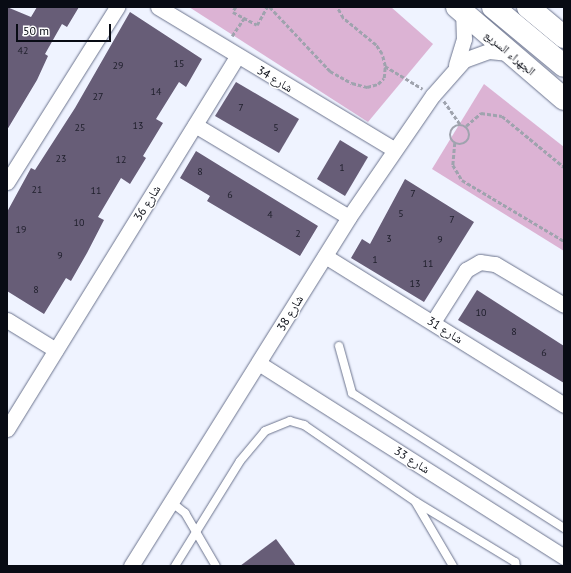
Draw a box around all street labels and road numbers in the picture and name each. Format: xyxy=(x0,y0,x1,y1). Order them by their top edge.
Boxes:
street label: الجهراء السريع xyxy=(482,28,538,78)
street label: شارع 34 xyxy=(255,63,295,95)
street label: شارع 36 xyxy=(131,183,163,223)
street label: شارع 38 xyxy=(274,293,306,333)
street label: شارع 31 xyxy=(425,314,465,346)
street label: شارع 33 xyxy=(392,444,432,476)

